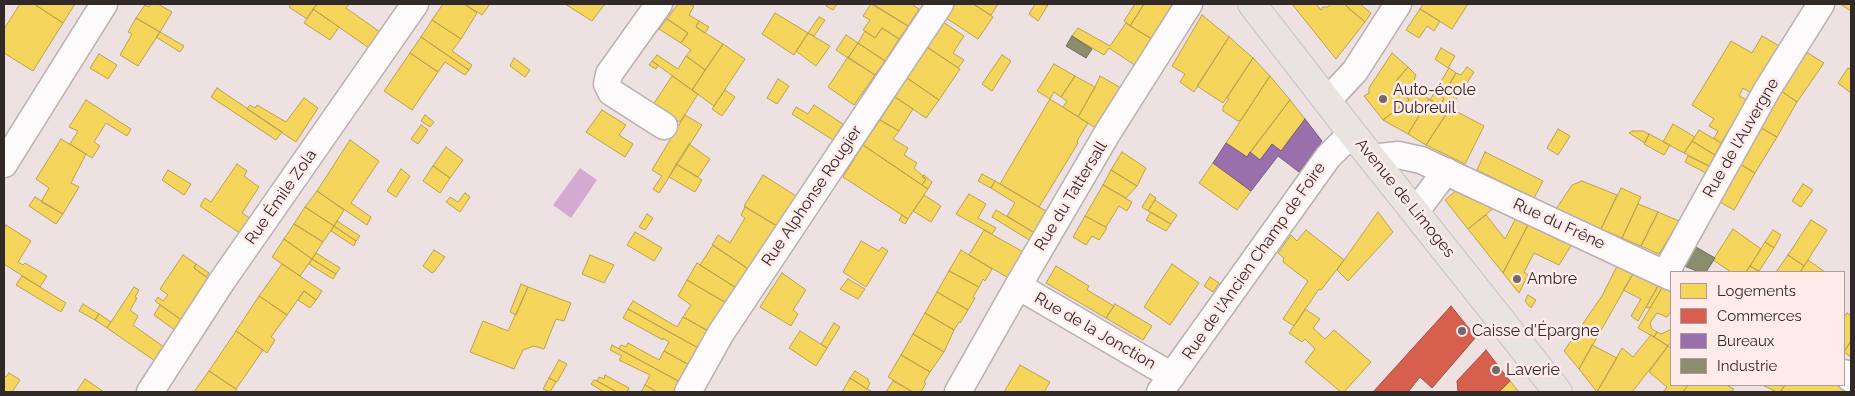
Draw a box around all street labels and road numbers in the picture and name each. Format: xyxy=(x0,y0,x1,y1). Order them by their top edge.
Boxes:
street label: Rue de l'Auvergne xyxy=(1699,75,1783,201)
street label: Rue Alphonse Rougier xyxy=(758,122,866,270)
street label: Avenue de Limoges xyxy=(1351,135,1459,261)
street label: Rue du Tattersall xyxy=(1031,138,1111,254)
street label: Rue Émile Zola xyxy=(241,146,321,248)
street label: Rue de l'Ancien Champ de Foire xyxy=(1178,159,1330,363)
street label: Rue du Frêne xyxy=(1510,194,1608,254)
street label: Rue de la Jonction xyxy=(1031,288,1159,374)

